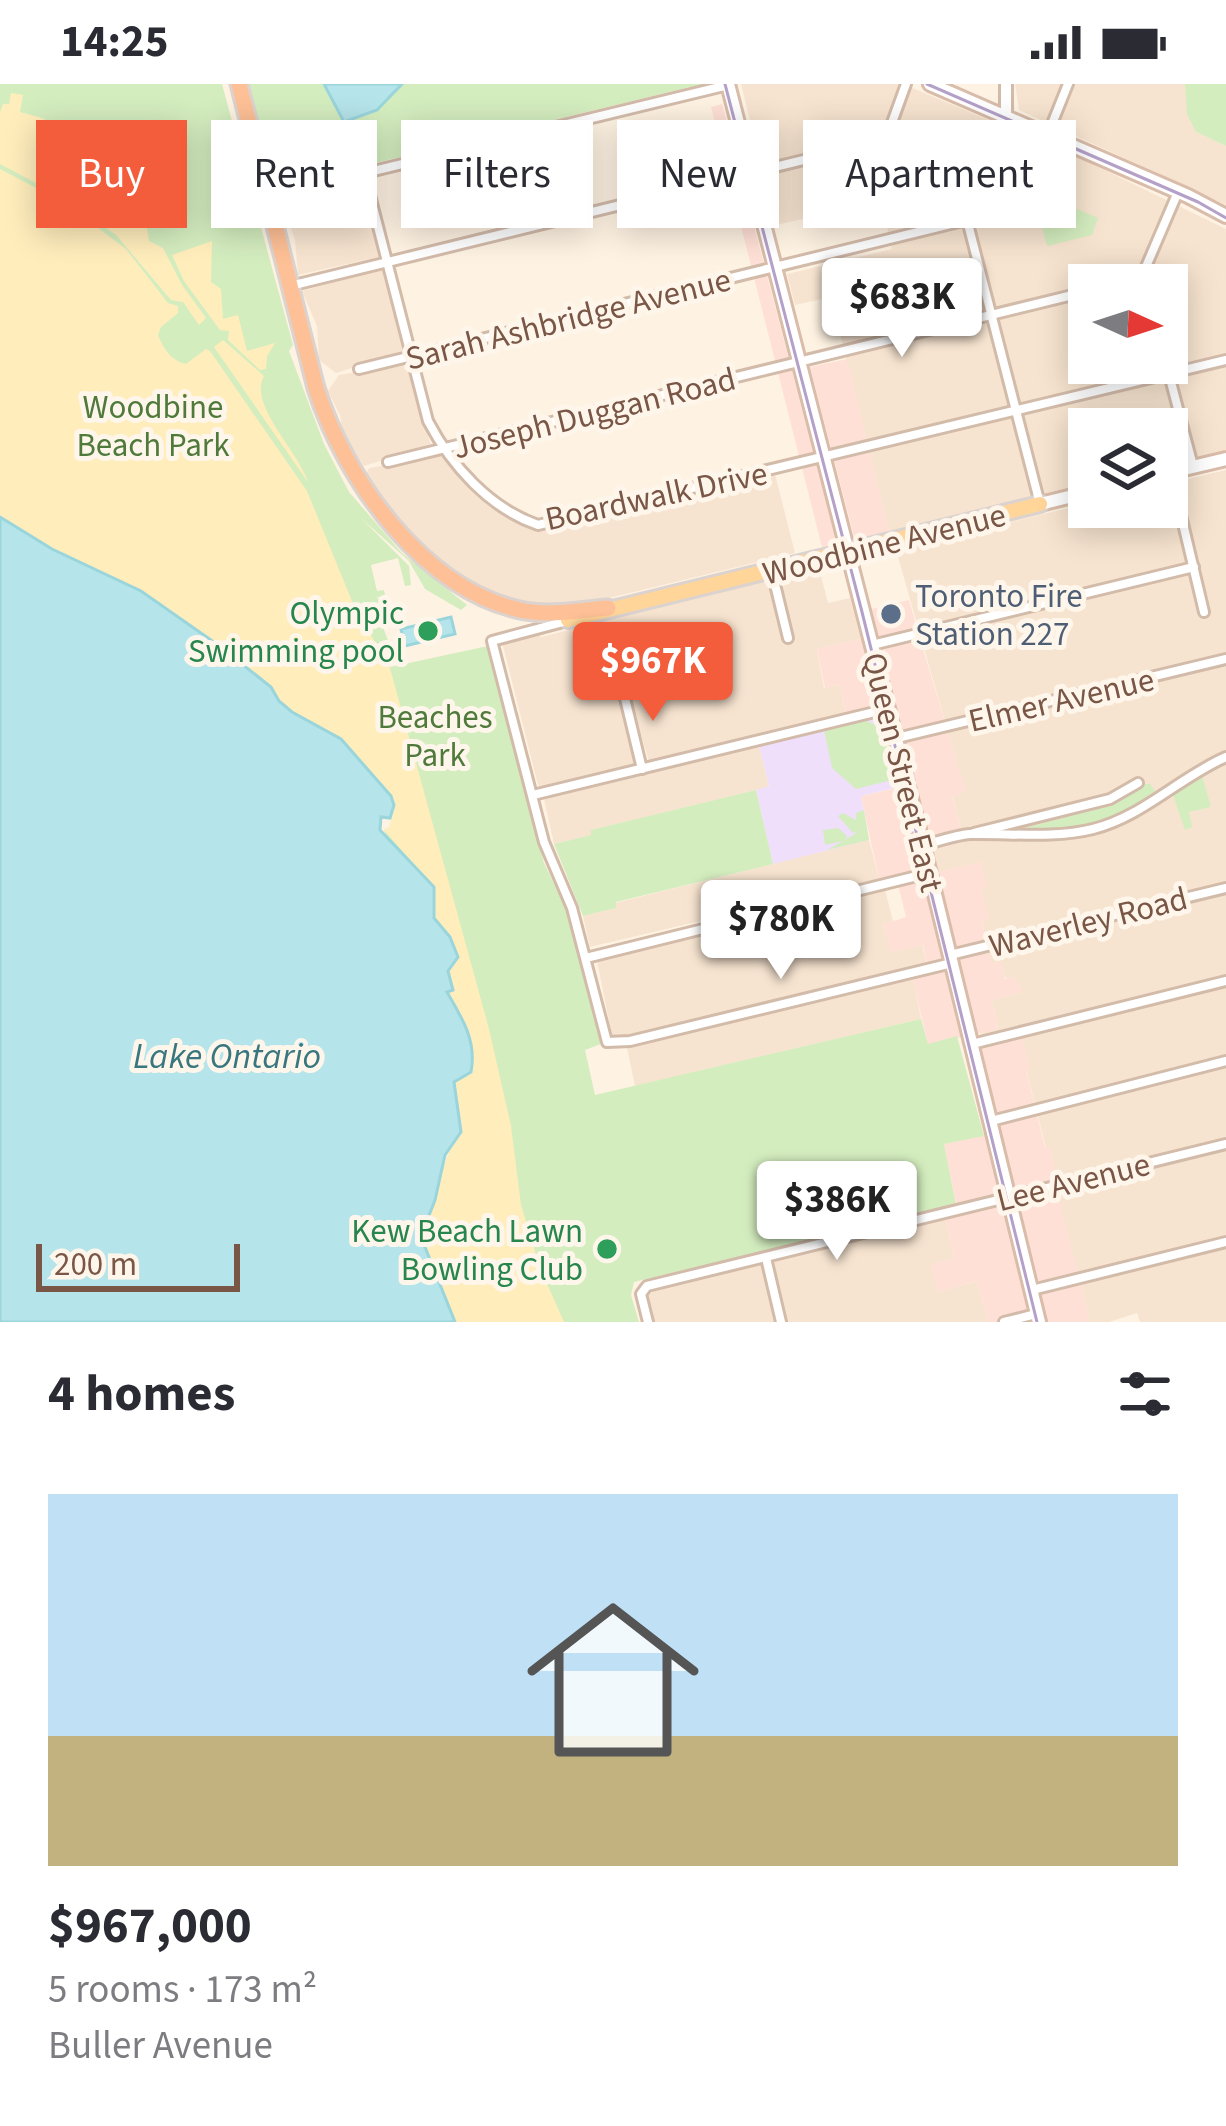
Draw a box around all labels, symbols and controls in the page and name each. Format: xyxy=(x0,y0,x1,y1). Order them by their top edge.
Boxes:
text: 14:25 xyxy=(60,10,169,74)
chip: Buy xyxy=(36,120,187,228)
chip: Rent xyxy=(211,120,377,228)
chip: Filters xyxy=(401,120,593,228)
chip: New xyxy=(617,120,779,228)
chip: Apartment xyxy=(803,120,1076,228)
street label: Sarah Ashbridge Avenue xyxy=(401,256,736,383)
pin: $683K xyxy=(818,258,986,360)
north arrow xyxy=(1068,264,1188,384)
map controls xyxy=(1068,264,1188,528)
text: $683K xyxy=(849,269,955,325)
street label: Joseph Duggan Road xyxy=(448,356,741,471)
park label: Woodbine Beach Park xyxy=(76,384,230,469)
button: layers xyxy=(1068,408,1188,528)
street label: Boardwalk Drive xyxy=(541,450,772,543)
street label: Woodbine Avenue xyxy=(758,492,1011,597)
place label: Toronto Fire Station 227 xyxy=(915,573,1083,658)
place label: Olympic Swimming pool xyxy=(188,590,404,675)
marker: Toronto Fire Station 227 xyxy=(878,601,904,627)
marker: Olympic Swimming pool xyxy=(415,618,441,644)
pin: $967K xyxy=(569,622,737,724)
text: $967K xyxy=(600,633,706,689)
street label: Queen Street East xyxy=(850,648,955,897)
street label: Elmer Avenue xyxy=(964,656,1159,745)
park label: Beaches Park xyxy=(377,694,493,779)
street label: Waverley Road xyxy=(984,875,1193,970)
pin: $780K xyxy=(697,880,865,982)
text: $780K xyxy=(728,891,834,947)
water label: Lake Ontario xyxy=(133,1031,321,1082)
street label: Lee Avenue xyxy=(992,1141,1155,1224)
pin: $386K xyxy=(753,1161,921,1263)
text: $386K xyxy=(784,1172,890,1228)
place label: Kew Beach Lawn Bowling Club xyxy=(351,1208,583,1293)
marker: Kew Beach Lawn Bowling Club xyxy=(594,1236,620,1262)
scale bar xyxy=(36,1238,240,1291)
text: 200 m xyxy=(54,1241,137,1288)
text: 4 homes xyxy=(48,1358,235,1430)
icon: filters xyxy=(1112,1361,1178,1427)
icon: home xyxy=(505,1572,721,1788)
text: $967,000 xyxy=(48,1890,252,1962)
text: 5 rooms · 173 m² xyxy=(48,1962,317,2018)
text: Buller Avenue xyxy=(48,2018,273,2074)

